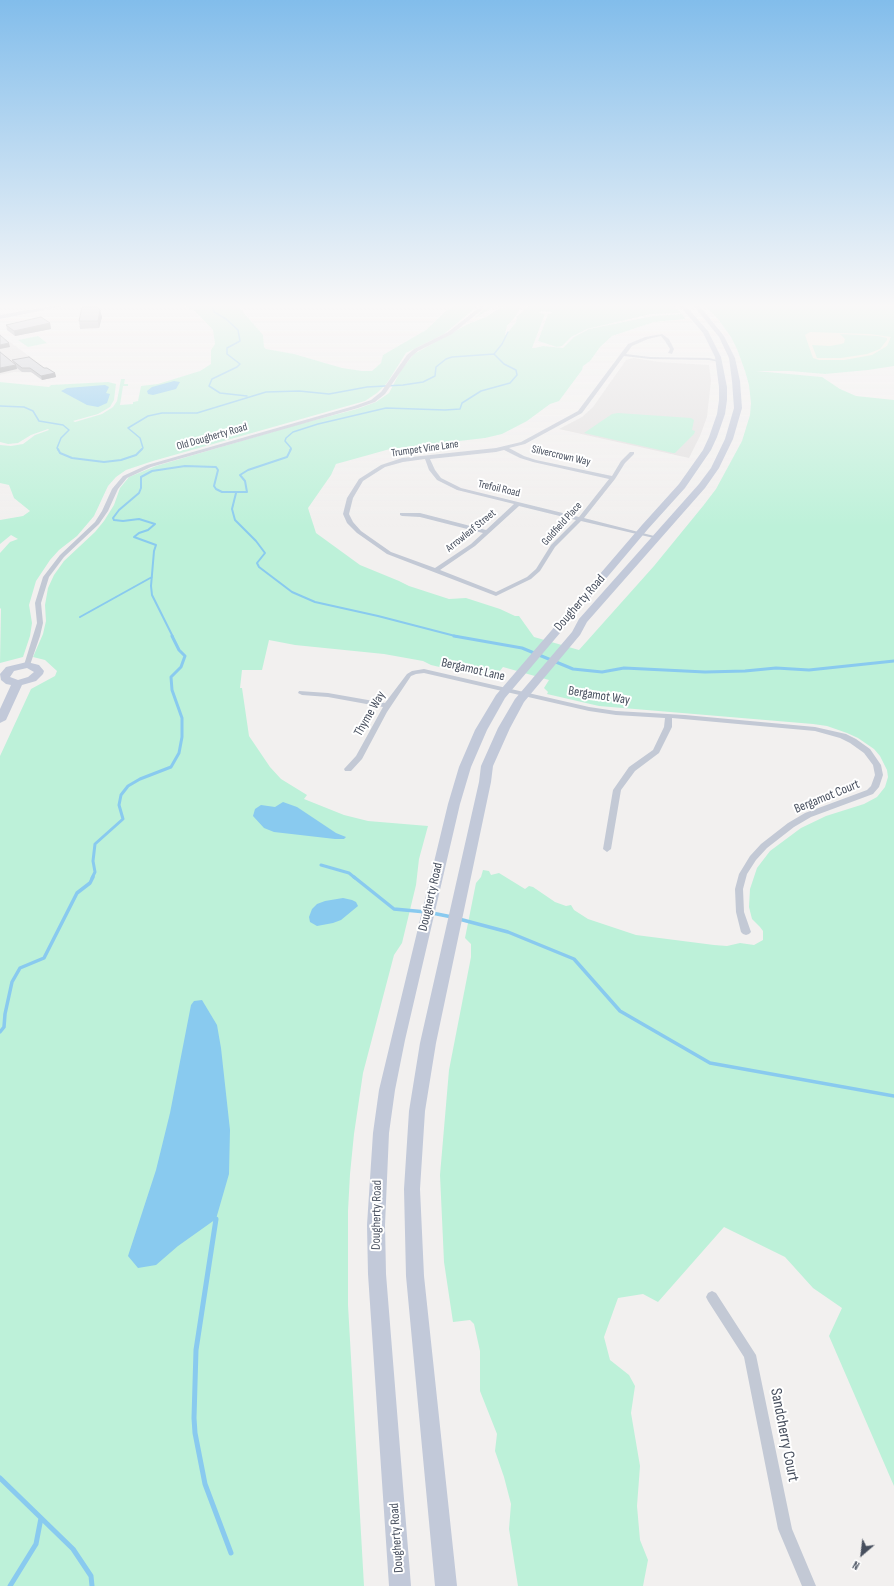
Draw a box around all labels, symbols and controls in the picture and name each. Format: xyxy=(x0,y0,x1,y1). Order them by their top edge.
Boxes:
street label: Old Dougherty Road xyxy=(175,421,249,453)
street label: Trumpet Vine Lane xyxy=(390,438,460,460)
street label: Silvercrown Way xyxy=(530,443,592,469)
street label: Trefoil Road xyxy=(477,478,521,500)
street label: Goldfield Place xyxy=(539,500,585,548)
street label: Arrowleaf Street xyxy=(443,507,499,555)
street label: Dougherty Road xyxy=(551,572,609,634)
street label: Bergamot Lane xyxy=(440,655,506,685)
street label: Bergamot Way xyxy=(567,683,631,709)
street label: Thyme Way xyxy=(351,689,389,739)
street label: Bergamot Court xyxy=(792,777,862,817)
street label: Dougherty Road xyxy=(416,861,446,933)
street label: Dougherty Road xyxy=(369,1180,385,1250)
street label: Sandcherry Court xyxy=(766,1387,802,1483)
street label: Dougherty Road xyxy=(387,1503,407,1573)
north arrow xyxy=(842,1534,882,1574)
text: N xyxy=(850,1558,862,1572)

